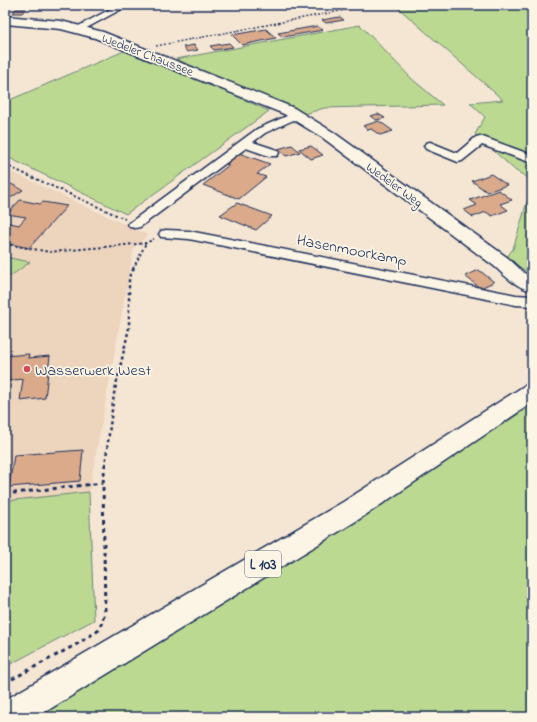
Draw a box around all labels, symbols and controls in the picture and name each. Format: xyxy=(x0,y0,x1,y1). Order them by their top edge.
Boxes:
street label: Wedeler Chaussee xyxy=(99,29,196,82)
street label: Wedeler Weg xyxy=(361,158,427,213)
street label: Hasenmoorkamp xyxy=(294,229,409,273)
place label: Wasserwerk West xyxy=(35,359,152,383)
marker: Wasserwerk West xyxy=(22,364,32,374)
road number: L 103 xyxy=(245,551,281,577)

